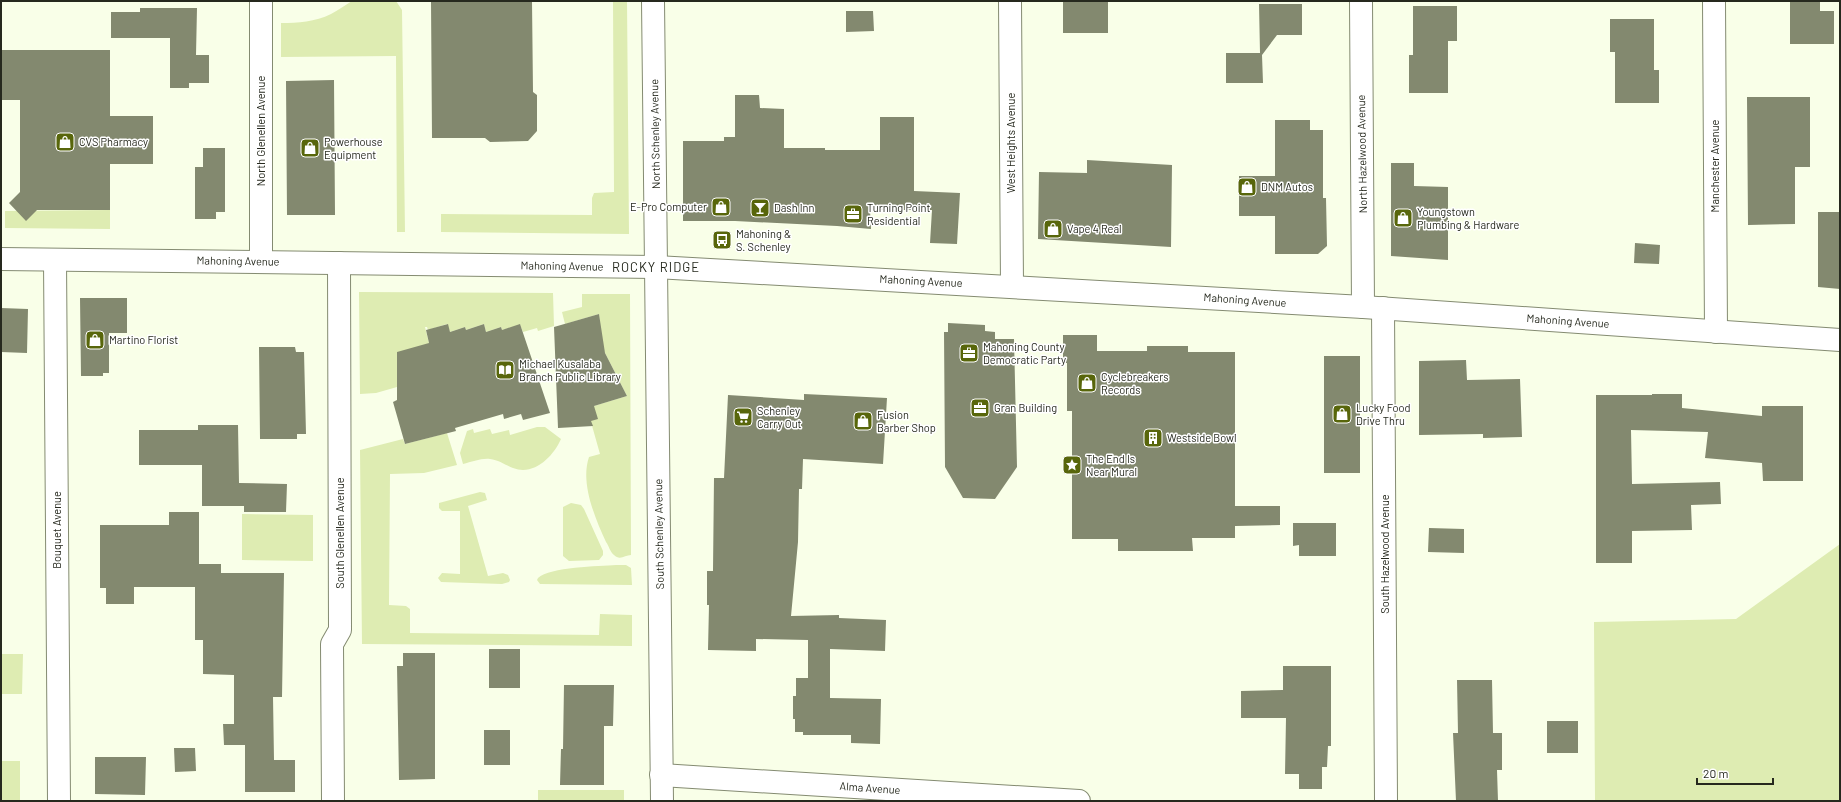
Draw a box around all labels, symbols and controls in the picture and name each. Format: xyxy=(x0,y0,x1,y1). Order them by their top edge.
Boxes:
street label: North Glenellen Avenue xyxy=(254,76,267,186)
street label: North Schenley Avenue xyxy=(647,79,662,189)
street label: West Heights Avenue xyxy=(1004,93,1017,193)
street label: North Hazelwood Avenue xyxy=(1354,94,1369,213)
street label: Manchester Avenue xyxy=(1708,119,1721,212)
shop icon: CVS Pharmacy xyxy=(54,131,76,153)
place label: CVS Pharmacy xyxy=(79,135,148,148)
place label: Powerhouse Equipment xyxy=(324,135,383,161)
shop icon: Powerhouse Equipment xyxy=(299,137,321,159)
shop icon: DNM Autos xyxy=(1236,176,1258,198)
place label: DNM Autos xyxy=(1261,180,1313,193)
shop icon: E-Pro Computer xyxy=(710,196,732,218)
bar icon: Dash Inn xyxy=(749,197,771,219)
place label: E-Pro Computer xyxy=(630,200,707,213)
place label: Dash Inn xyxy=(774,201,815,214)
place label: Turning Point Residential xyxy=(867,201,930,227)
office icon: Turning Point Residential xyxy=(842,203,864,225)
place label: Youngstown Plumbing & Hardware xyxy=(1417,205,1519,231)
shop icon: Youngstown Plumbing & Hardware xyxy=(1392,207,1414,229)
shop icon: Vape 4 Real xyxy=(1042,218,1064,240)
place label: Vape 4 Real xyxy=(1067,222,1122,235)
place label: Mahoning & S. Schenley xyxy=(736,227,791,253)
bus stop icon: Mahoning & S. Schenley xyxy=(711,229,733,251)
street label: Mahoning Avenue xyxy=(196,253,280,268)
street label: Mahoning Avenue xyxy=(520,258,604,273)
district label: ROCKY RIDGE xyxy=(612,259,700,275)
street label: Mahoning Avenue xyxy=(879,272,963,289)
street label: Mahoning Avenue xyxy=(1203,290,1287,309)
street label: Mahoning Avenue xyxy=(1526,311,1610,330)
shop icon: Martino Florist xyxy=(84,329,106,351)
place label: Martino Florist xyxy=(109,333,178,346)
place label: Mahoning County Democratic Party xyxy=(983,340,1066,366)
office icon: Mahoning County Democratic Party xyxy=(958,342,980,364)
place label: Michael Kusalaba Branch Public Library xyxy=(519,357,621,383)
library icon: Michael Kusalaba Branch Public Library xyxy=(494,359,516,381)
place label: Cyclebreakers Records xyxy=(1101,370,1169,396)
shop icon: Cyclebreakers Records xyxy=(1076,372,1098,394)
office icon: Gran Building xyxy=(969,397,991,419)
place label: Gran Building xyxy=(994,401,1057,414)
place label: Lucky Food Drive Thru xyxy=(1356,401,1410,427)
shop icon: Lucky Food Drive Thru xyxy=(1331,403,1353,425)
place label: Schenley Carry Out xyxy=(757,404,802,430)
supermarket icon: Schenley Carry Out xyxy=(732,406,754,428)
place label: Fusion Barber Shop xyxy=(877,408,936,434)
shop icon: Fusion Barber Shop xyxy=(852,410,874,432)
building icon: Westside Bowl xyxy=(1142,427,1164,449)
place label: Westside Bowl xyxy=(1167,431,1236,444)
place label: The End Is Near Mural xyxy=(1086,452,1137,478)
place icon: The End Is Near Mural xyxy=(1061,454,1083,476)
street label: South Glenellen Avenue xyxy=(333,477,346,589)
street label: South Schenley Avenue xyxy=(651,478,666,589)
street label: Bouquet Avenue xyxy=(50,491,63,569)
street label: South Hazelwood Avenue xyxy=(1378,494,1391,614)
scale bar xyxy=(1697,760,1773,786)
text: 20 m xyxy=(1703,766,1729,780)
street label: Alma Avenue xyxy=(839,779,901,796)

